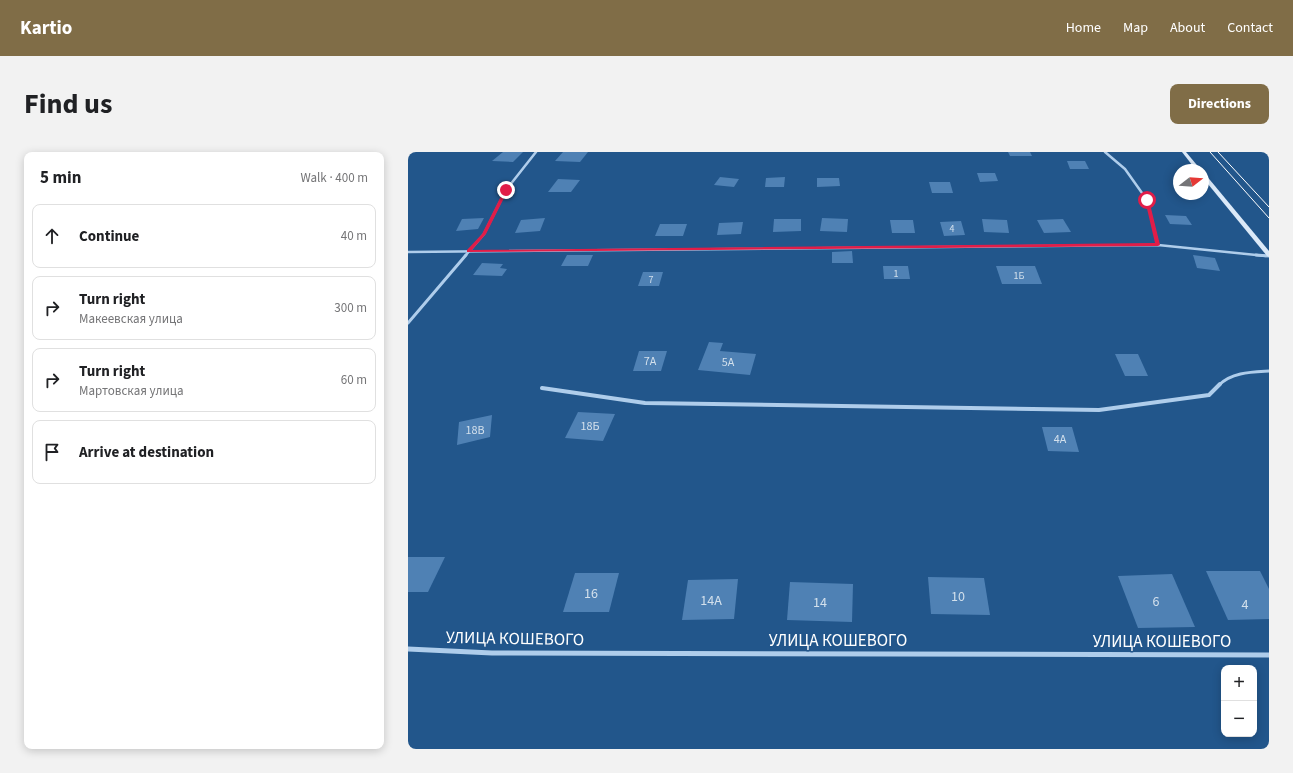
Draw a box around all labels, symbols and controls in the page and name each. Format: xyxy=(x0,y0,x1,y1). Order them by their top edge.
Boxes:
text: Kartio xyxy=(20,15,72,42)
text: Home xyxy=(1066,18,1101,38)
text: Map xyxy=(1123,18,1148,38)
text: About xyxy=(1170,18,1205,38)
text: Contact xyxy=(1227,18,1273,38)
text: Find us xyxy=(24,84,112,124)
button: Directions xyxy=(1170,84,1269,124)
north arrow xyxy=(1173,164,1209,200)
text: 5 min xyxy=(40,166,81,190)
text: Walk · 400 m xyxy=(300,169,368,187)
route end xyxy=(497,181,515,199)
route start xyxy=(1138,191,1156,209)
house number: 4 xyxy=(950,222,955,236)
icon: ahead xyxy=(41,225,63,247)
text: Continue xyxy=(79,226,139,247)
text: 40 m xyxy=(341,227,367,245)
house number: 1 xyxy=(894,267,899,281)
house number: 1Б xyxy=(1014,269,1025,283)
house number: 7 xyxy=(649,273,654,287)
text: Turn right xyxy=(79,289,145,310)
icon: right xyxy=(41,297,63,319)
text: 300 m xyxy=(334,299,367,317)
text: Макеевская улица xyxy=(79,310,183,328)
house number: 7А xyxy=(644,353,657,370)
house number: 5А xyxy=(722,354,735,371)
text: Turn right xyxy=(79,361,145,382)
icon: right xyxy=(41,369,63,391)
text: 60 m xyxy=(341,371,367,389)
text: Мартовская улица xyxy=(79,382,184,400)
house number: 18Б xyxy=(581,418,599,435)
house number: 18В xyxy=(466,422,484,439)
house number: 4А xyxy=(1054,431,1067,448)
icon: arrive xyxy=(41,441,63,463)
text: Arrive at destination xyxy=(79,442,214,463)
house number: 16 xyxy=(584,584,598,604)
house number: 10 xyxy=(951,587,965,607)
house number: 14А xyxy=(700,591,722,611)
house number: 6 xyxy=(1153,592,1160,612)
house number: 14 xyxy=(813,593,827,613)
house number: 4 xyxy=(1242,595,1249,615)
street label: УЛИЦА КОШЕВОГО xyxy=(446,626,584,652)
street label: УЛИЦА КОШЕВОГО xyxy=(769,629,907,653)
street label: УЛИЦА КОШЕВОГО xyxy=(1093,630,1231,654)
map controls xyxy=(1221,665,1257,737)
button: + xyxy=(1221,665,1257,701)
button: − xyxy=(1221,701,1257,737)

